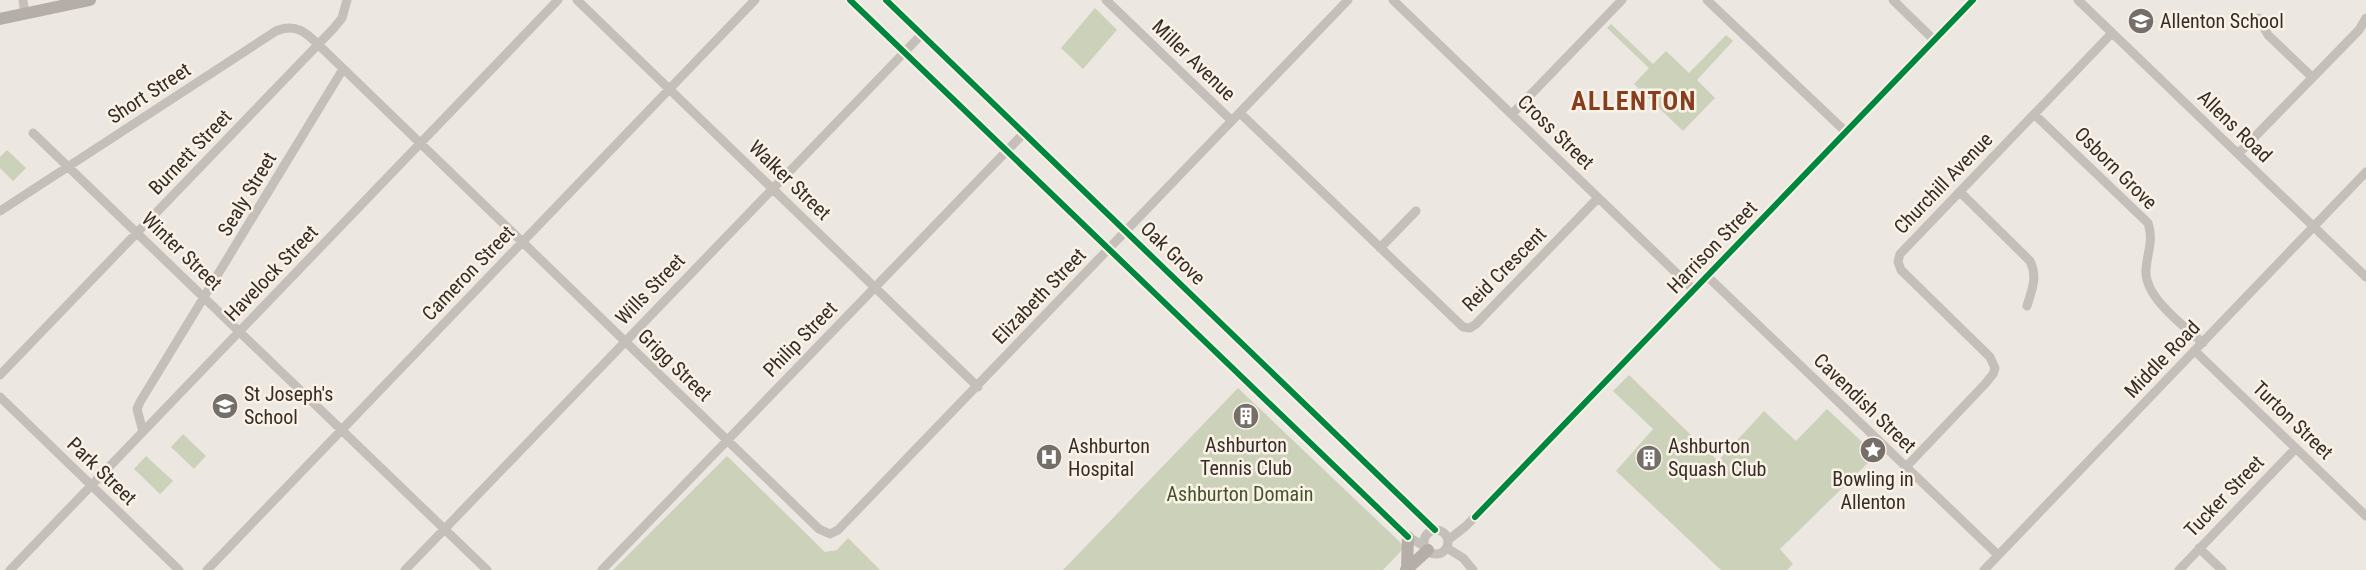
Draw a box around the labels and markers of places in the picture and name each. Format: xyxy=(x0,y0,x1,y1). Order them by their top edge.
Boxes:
school or university icon: Allenton School xyxy=(2126,6,2156,36)
place label: Allenton School xyxy=(2160,9,2284,33)
place label: St Joseph's School xyxy=(244,382,333,429)
school or university icon: St Joseph's School xyxy=(210,391,240,421)
building icon: Ashburton Tennis Club xyxy=(1231,401,1261,431)
place label: Ashburton Tennis Club xyxy=(1200,433,1292,480)
place label: Ashburton Hospital xyxy=(1068,434,1150,481)
place label: Ashburton Squash Club xyxy=(1668,434,1766,481)
place icon: Bowling in Allenton xyxy=(1858,435,1888,465)
hospital icon: Ashburton Hospital xyxy=(1034,442,1064,472)
building icon: Ashburton Squash Club xyxy=(1634,443,1664,473)
place label: Bowling in Allenton xyxy=(1832,467,1914,514)

